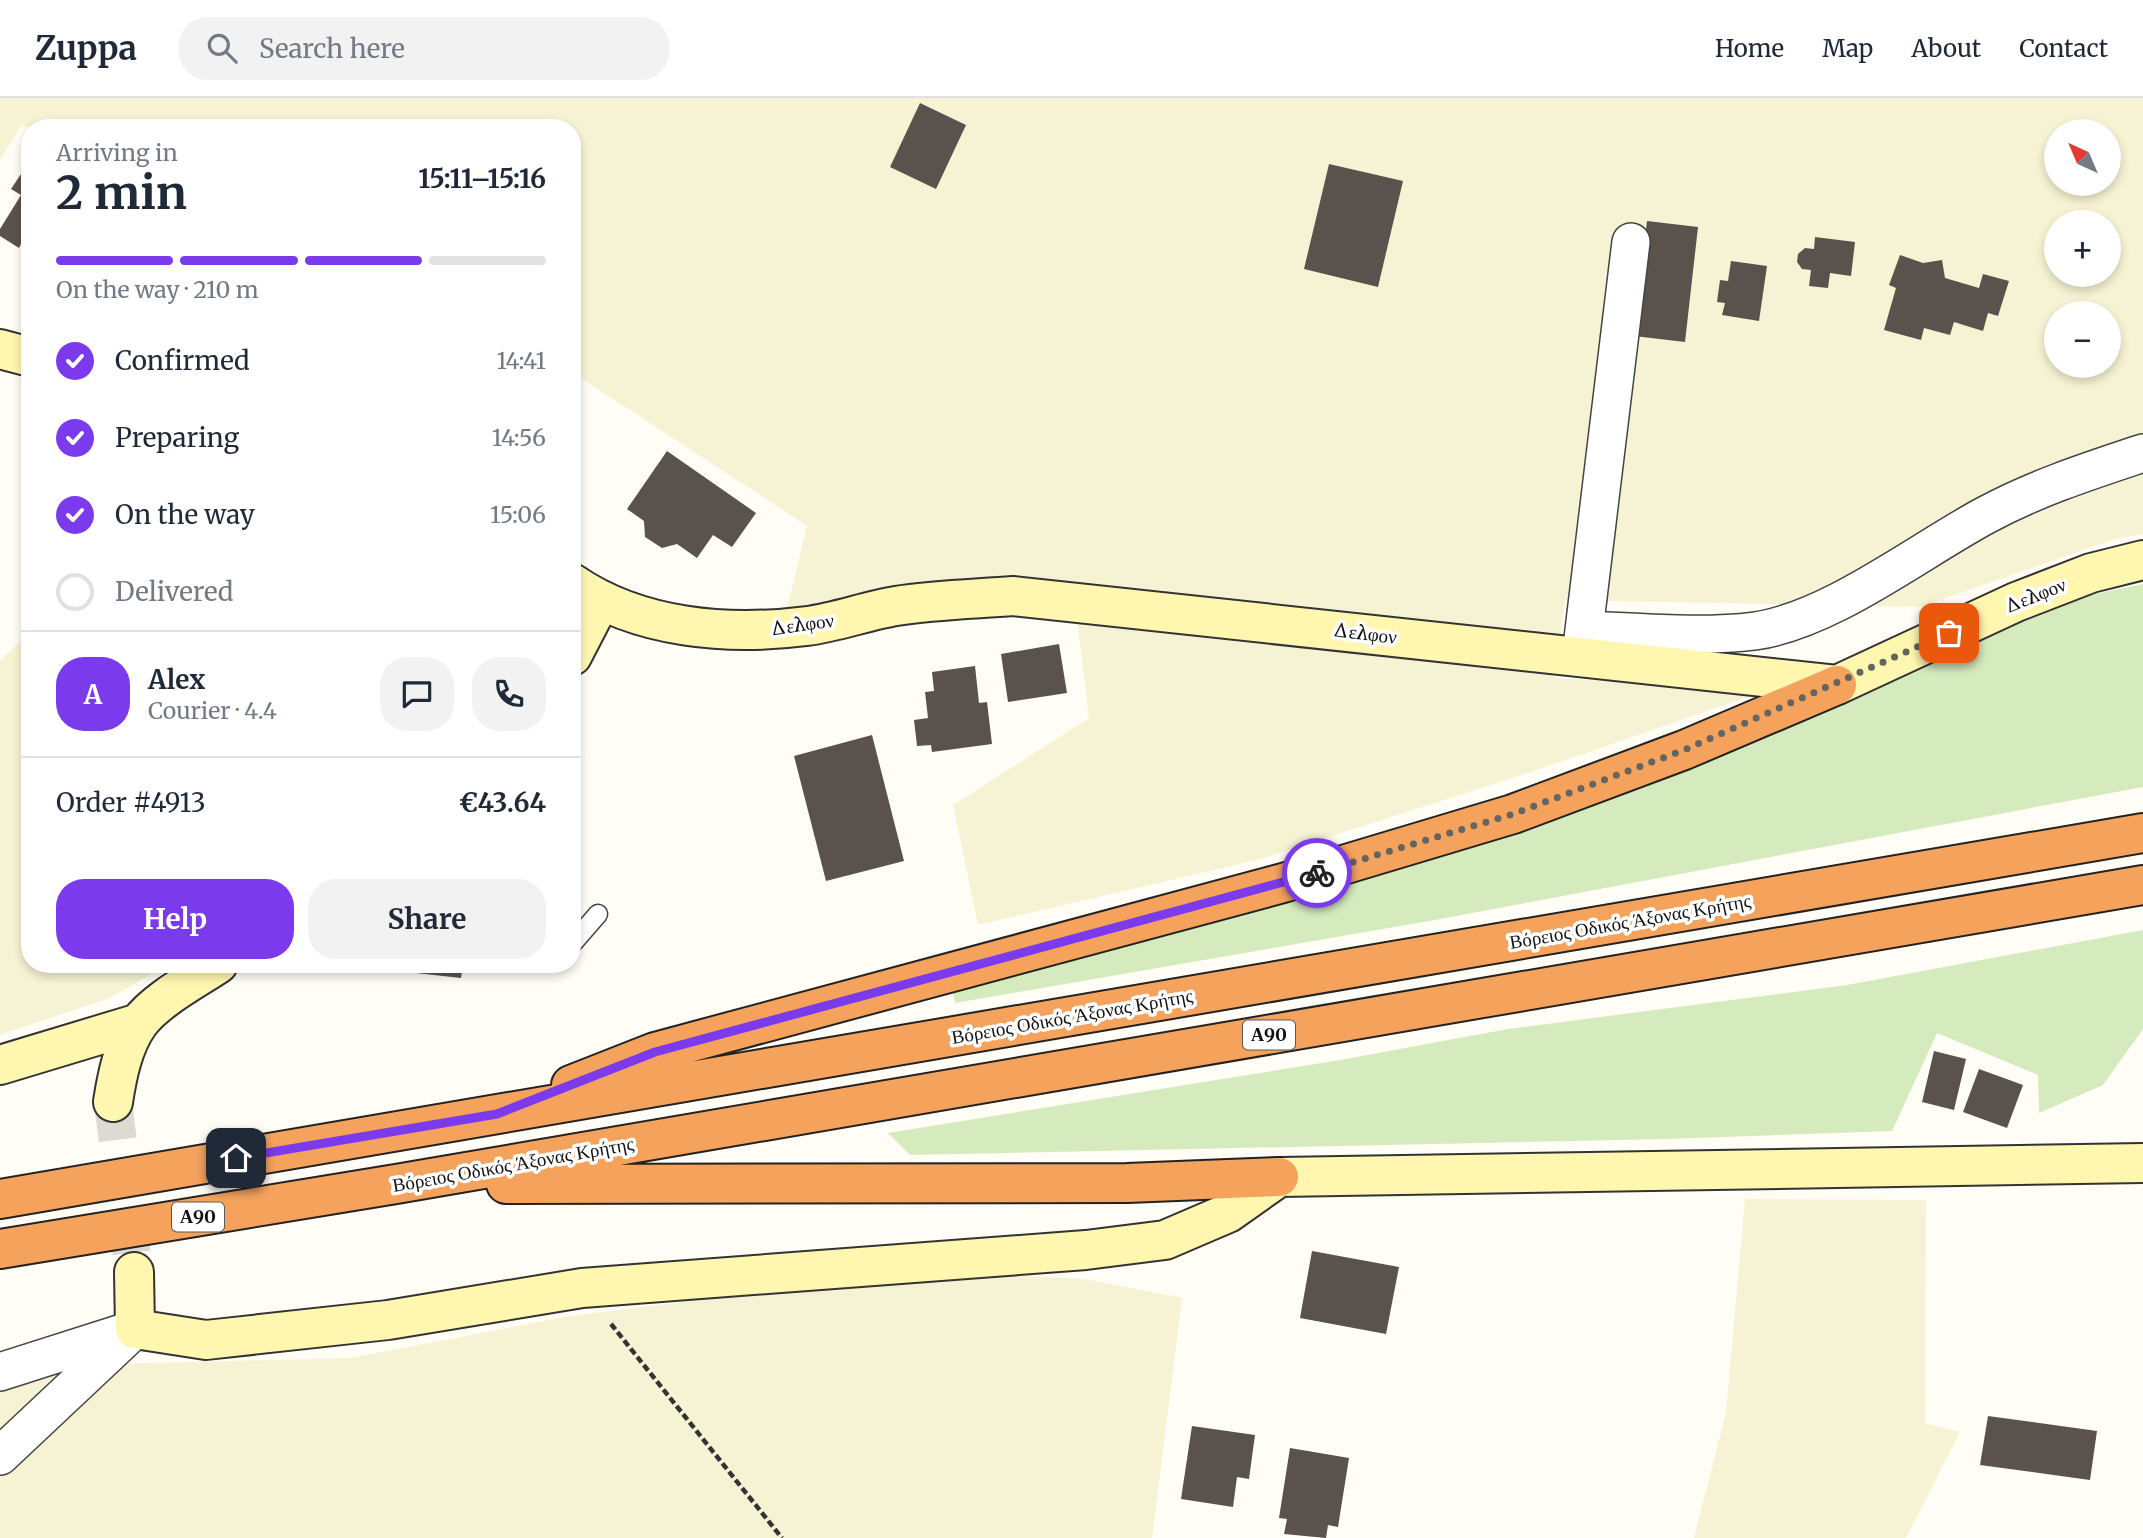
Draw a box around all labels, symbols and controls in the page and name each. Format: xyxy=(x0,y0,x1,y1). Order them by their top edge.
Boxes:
search box xyxy=(179,17,669,80)
text: Zuppa xyxy=(35,28,137,69)
icon: search xyxy=(203,29,241,67)
text: Search here xyxy=(259,32,405,65)
text: Home xyxy=(1715,33,1784,64)
text: Map xyxy=(1822,33,1873,64)
text: About xyxy=(1911,33,1981,64)
text: Contact xyxy=(2019,33,2108,64)
north arrow xyxy=(2044,119,2121,196)
map controls xyxy=(2044,119,2121,378)
text: Arriving in xyxy=(56,138,178,167)
text: 15:11–15:16 xyxy=(418,162,546,195)
text: 2 min xyxy=(56,164,187,222)
button: + xyxy=(2044,210,2121,287)
text: On the way · 210 m xyxy=(56,275,259,304)
button: − xyxy=(2044,301,2121,378)
icon: check xyxy=(56,342,94,380)
text: Confirmed xyxy=(115,344,250,377)
text: 14:41 xyxy=(496,346,546,375)
icon: check xyxy=(56,419,94,457)
text: Preparing xyxy=(115,421,239,454)
text: 14:56 xyxy=(492,423,546,452)
icon: check xyxy=(56,496,94,534)
text: On the way xyxy=(115,498,255,531)
text: 15:06 xyxy=(490,500,546,529)
street label: Δελφον xyxy=(2001,572,2070,618)
text: Delivered xyxy=(115,575,234,608)
pin xyxy=(1919,603,1979,663)
street label: Δελφον xyxy=(769,608,836,640)
icon: bag xyxy=(1930,614,1968,652)
street label: Δελφον xyxy=(1332,617,1399,649)
button: chat xyxy=(380,657,454,731)
button: phone xyxy=(472,657,546,731)
text: Alex xyxy=(148,663,205,696)
text: A xyxy=(84,678,102,711)
text: Courier · 4.4 xyxy=(148,696,277,725)
text: Order #4913 xyxy=(56,786,206,819)
text: €43.64 xyxy=(459,786,546,819)
courier xyxy=(1282,838,1352,908)
icon: bike xyxy=(1298,854,1336,892)
button: Help xyxy=(56,879,294,959)
button: Share xyxy=(308,879,546,959)
street label: Βόρειος Οδικός Άξονας Κρήτης xyxy=(1508,888,1753,954)
street label: Βόρειος Οδικός Άξονας Κρήτης xyxy=(950,983,1195,1049)
road number: Α90 xyxy=(1243,1020,1295,1050)
pin xyxy=(206,1128,266,1188)
street label: Βόρειος Οδικός Άξονας Κρήτης xyxy=(391,1131,636,1197)
icon: home xyxy=(217,1139,255,1177)
road number: Α90 xyxy=(172,1202,224,1232)

